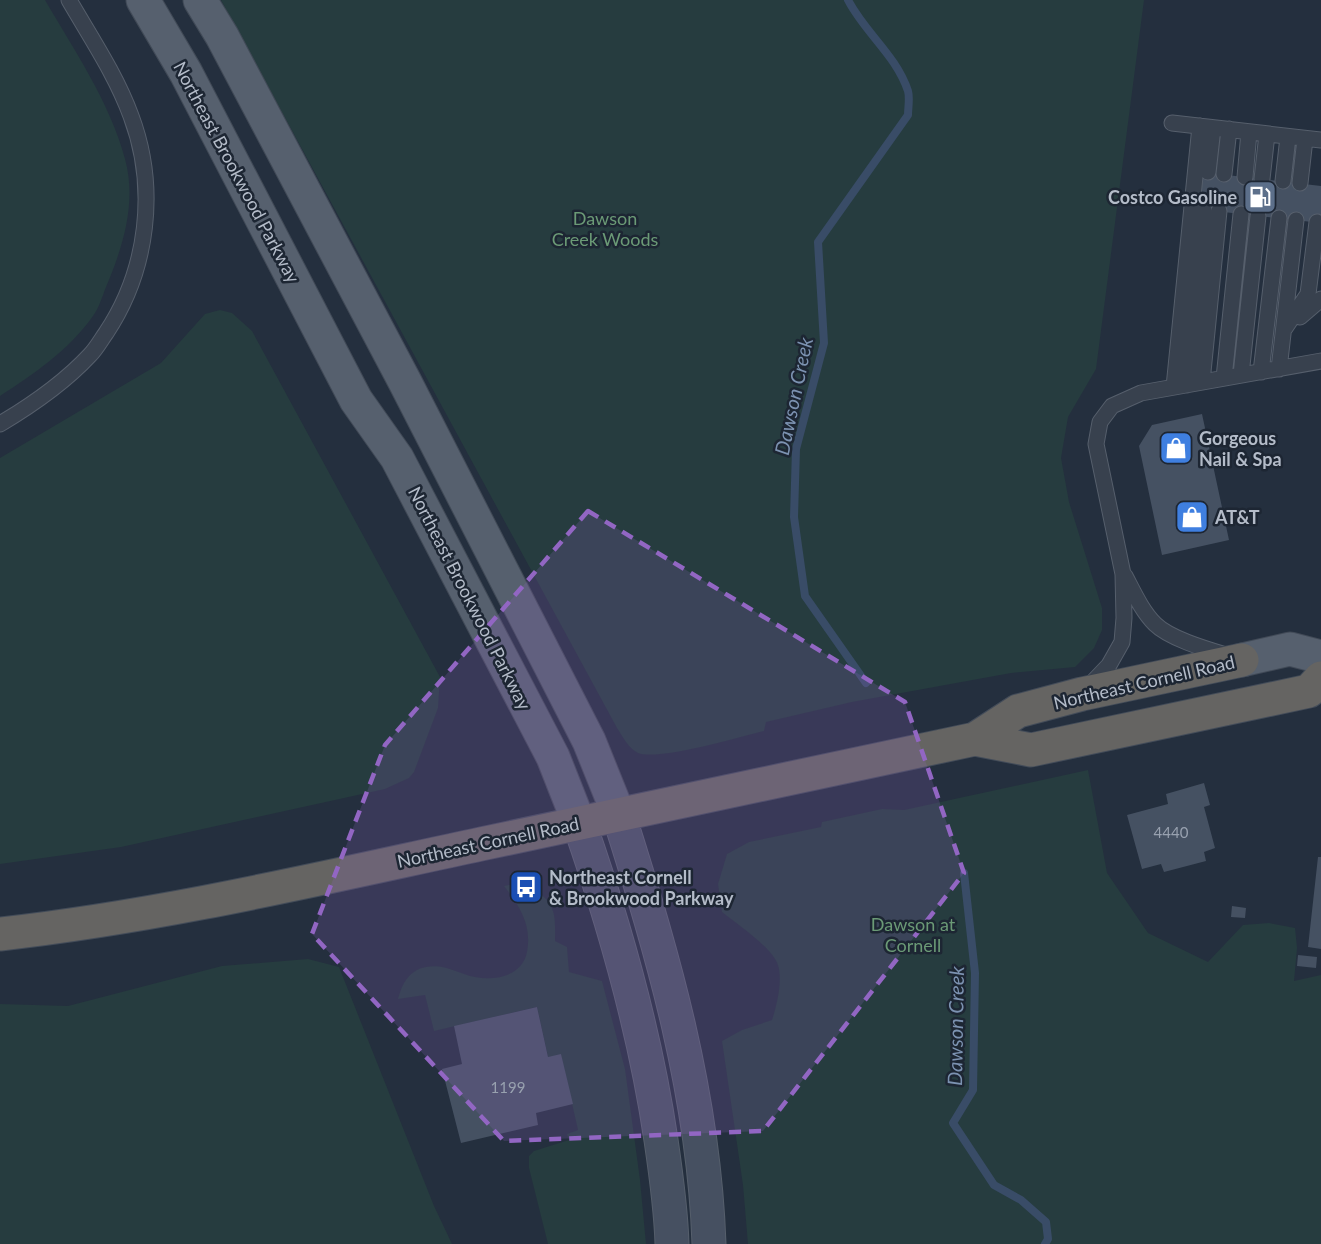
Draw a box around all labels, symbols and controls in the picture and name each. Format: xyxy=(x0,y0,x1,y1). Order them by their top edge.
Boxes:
street label: Northeast Brookwood Parkway xyxy=(169,58,305,287)
fuel station icon: Costco Gasoline xyxy=(1242,179,1278,215)
place label: Costco Gasoline xyxy=(1108,186,1237,208)
park label: Dawson Creek Woods xyxy=(552,207,658,250)
water label: Dawson Creek xyxy=(769,334,817,457)
place label: Gorgeous Nail & Spa xyxy=(1199,427,1282,470)
shop icon: Gorgeous Nail & Spa xyxy=(1158,430,1194,466)
street label: Northeast Brookwood Parkway xyxy=(404,483,536,714)
shop icon: AT&T xyxy=(1174,499,1210,535)
place label: AT&T xyxy=(1214,506,1260,528)
street label: Northeast Cornell Road xyxy=(1051,650,1237,714)
street label: Northeast Cornell Road xyxy=(395,812,581,872)
house number: 4440 xyxy=(1154,823,1189,841)
place label: Northeast Cornell & Brookwood Parkway xyxy=(549,866,734,909)
bus stop icon: Northeast Cornell & Brookwood Parkway xyxy=(508,869,544,905)
park label: Dawson at Cornell xyxy=(871,913,956,956)
water label: Dawson Creek xyxy=(942,965,968,1086)
house number: 1199 xyxy=(491,1078,525,1096)

